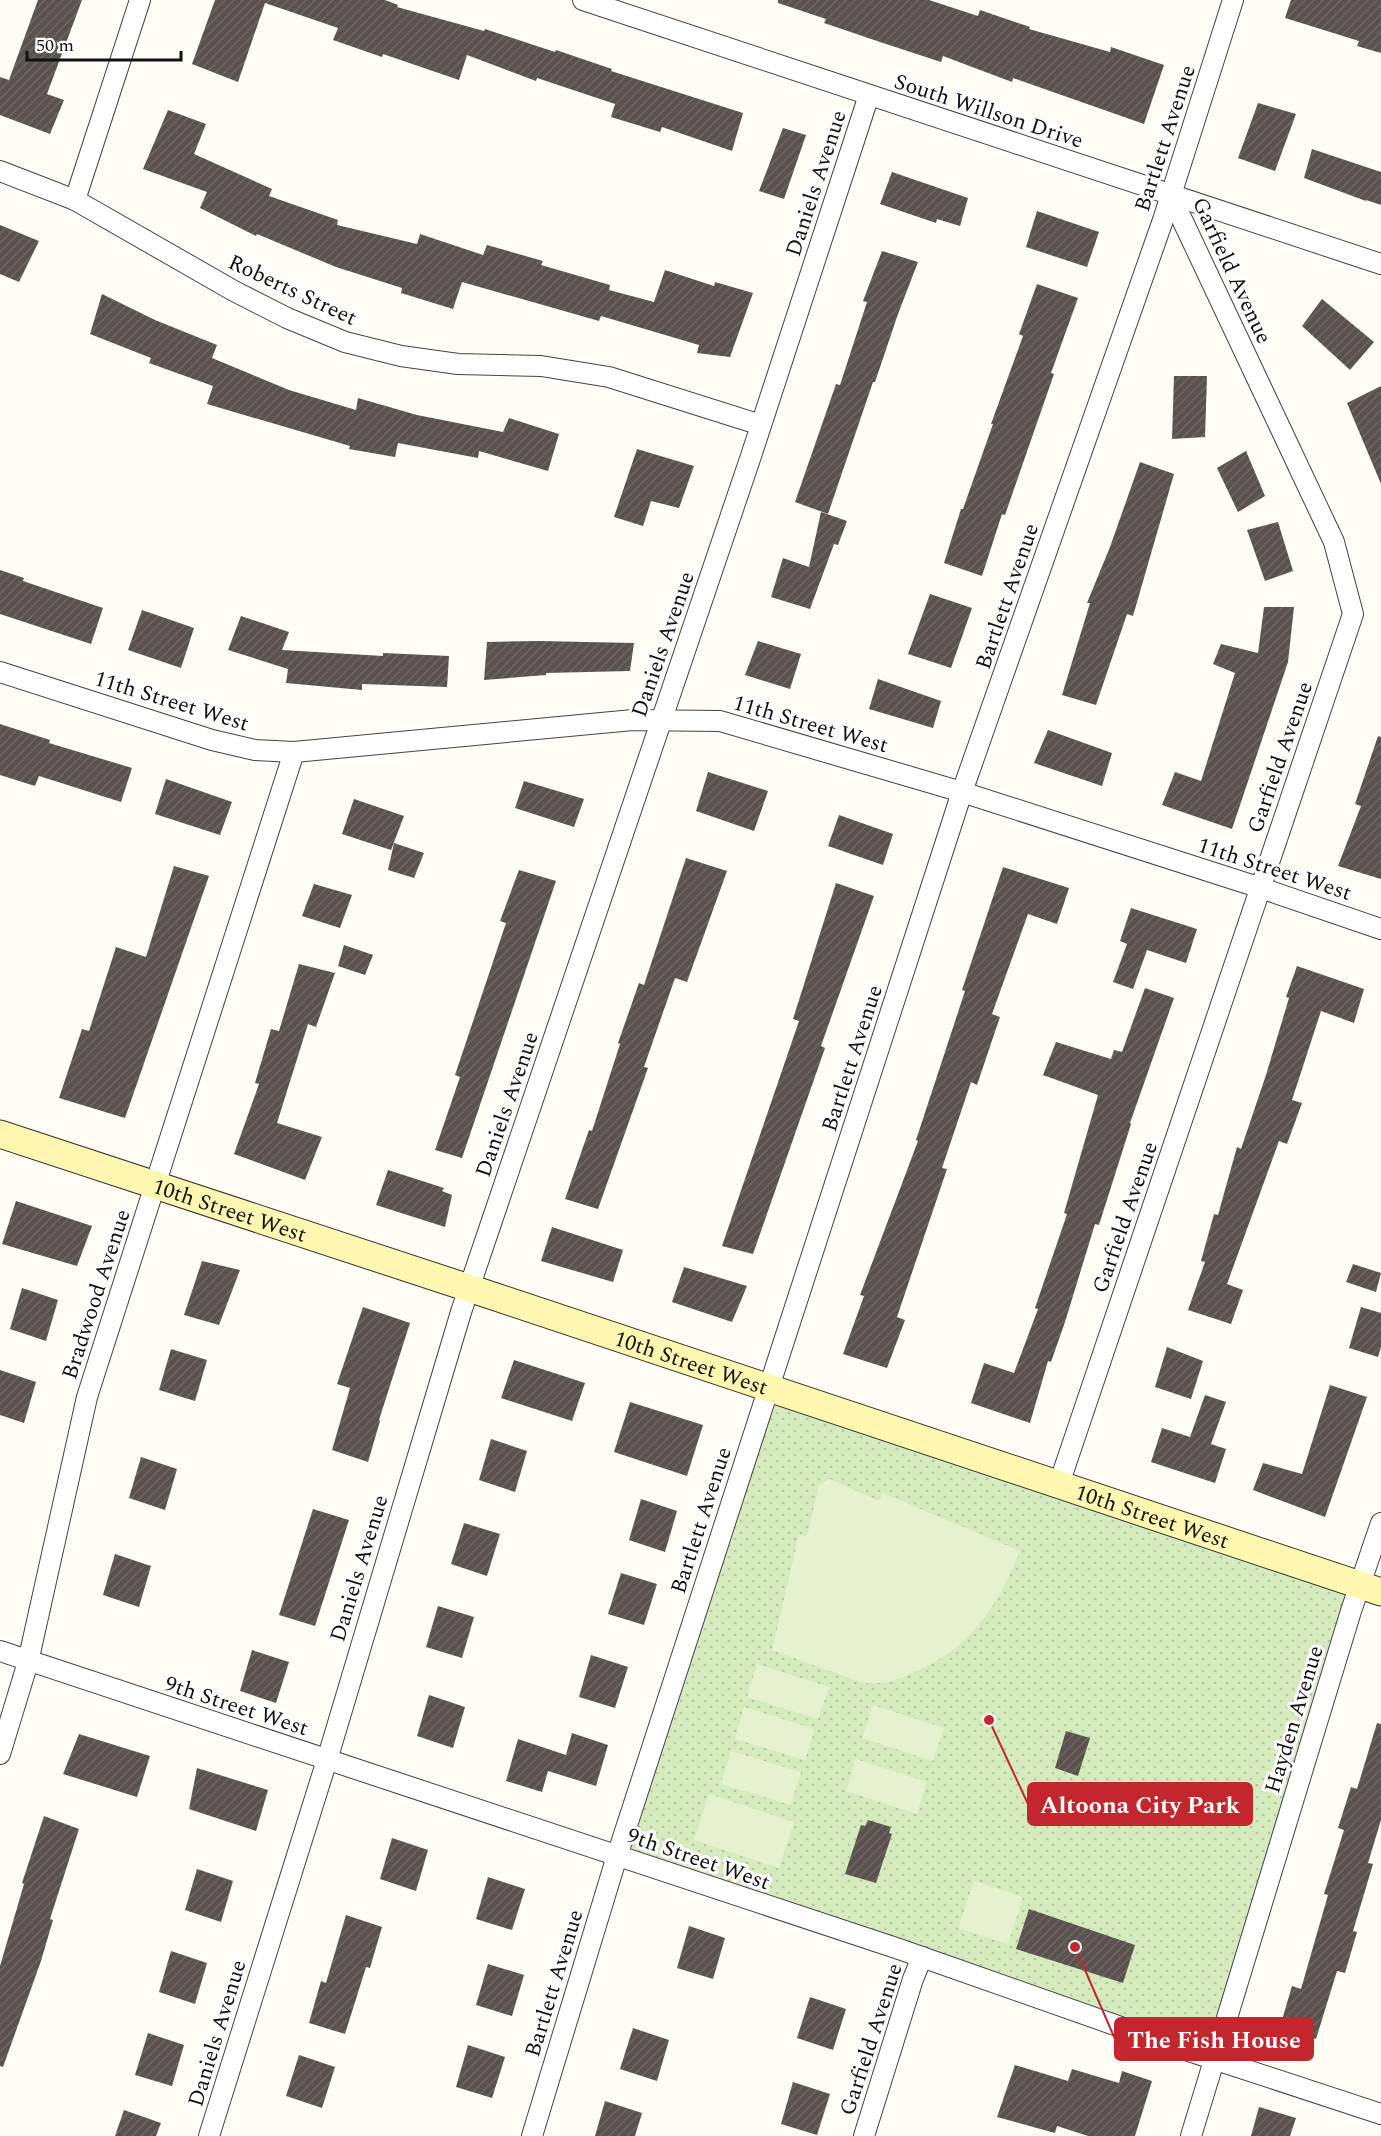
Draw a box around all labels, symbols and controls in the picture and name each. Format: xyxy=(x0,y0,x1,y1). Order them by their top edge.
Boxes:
scale bar xyxy=(27,24,182,62)
text: 50 m xyxy=(36,32,74,59)
street label: Bartlett Avenue xyxy=(1126,61,1205,216)
street label: South Willson Drive xyxy=(890,65,1087,158)
street label: Daniels Avenue xyxy=(777,106,856,261)
street label: Garfield Avenue xyxy=(1183,192,1280,349)
street label: Roberts Street xyxy=(223,246,362,335)
street label: Bartlett Avenue xyxy=(967,519,1048,674)
street label: Daniels Avenue xyxy=(623,567,704,722)
street label: 11th Street West xyxy=(90,662,253,741)
street label: Garfield Avenue xyxy=(1239,677,1322,838)
street label: 11th Street West xyxy=(729,687,892,762)
street label: 11th Street West xyxy=(1193,829,1356,910)
street label: Bartlett Avenue xyxy=(813,981,892,1136)
street label: Daniels Avenue xyxy=(467,1027,548,1182)
street label: Garfield Avenue xyxy=(1084,1137,1167,1298)
street label: 10th Street West xyxy=(148,1170,311,1252)
street label: Bradwood Avenue xyxy=(53,1205,140,1384)
street label: 10th Street West xyxy=(610,1323,772,1405)
street label: Bartlett Avenue xyxy=(662,1443,741,1598)
street label: 10th Street West xyxy=(1071,1476,1233,1558)
street label: Daniels Avenue xyxy=(321,1491,397,1646)
street label: Hayden Avenue xyxy=(1256,1642,1333,1797)
street label: 9th Street West xyxy=(160,1668,313,1745)
callout: Altoona City Park xyxy=(1028,1783,1252,1825)
text: Altoona City Park xyxy=(1040,1788,1241,1824)
street label: 9th Street West xyxy=(623,1820,775,1899)
street label: Bartlett Avenue xyxy=(516,1906,593,2061)
street label: Daniels Avenue xyxy=(179,1956,255,2111)
street label: Garfield Avenue xyxy=(831,1959,912,2120)
callout: The Fish House xyxy=(1115,2018,1313,2060)
text: The Fish House xyxy=(1127,2023,1301,2059)

